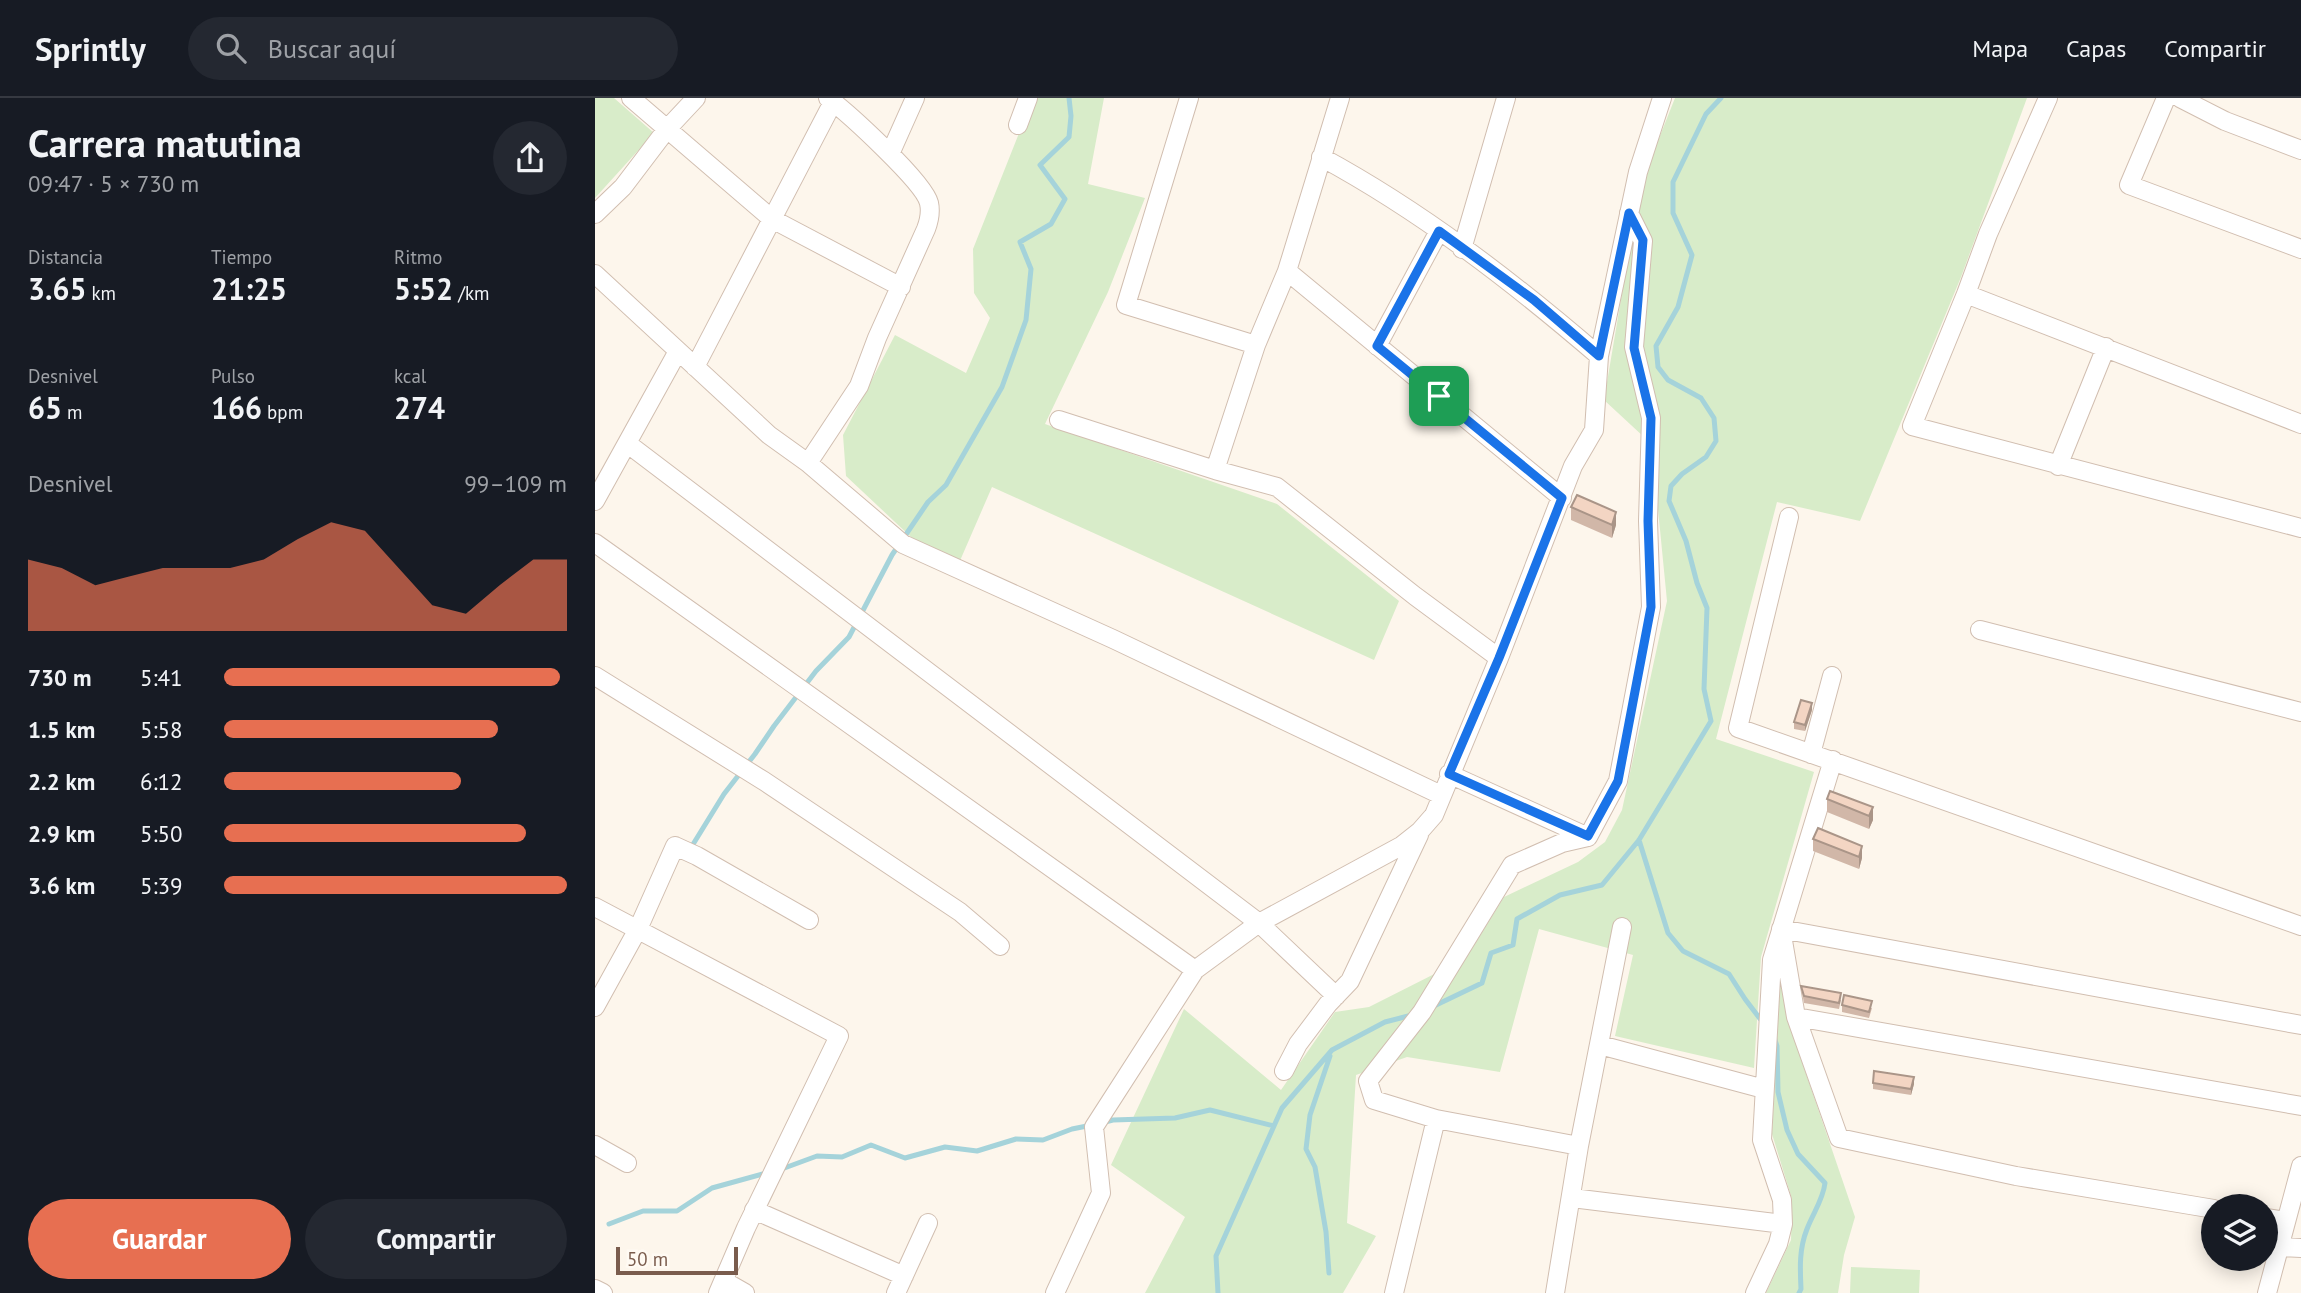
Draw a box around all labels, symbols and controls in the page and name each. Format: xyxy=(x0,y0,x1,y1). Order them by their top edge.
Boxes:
search box xyxy=(188,17,678,80)
text: Sprintly xyxy=(35,27,146,70)
icon: search xyxy=(212,29,250,67)
text: Buscar aquí xyxy=(268,32,396,65)
text: Mapa xyxy=(1972,33,2028,64)
text: Capas xyxy=(2066,33,2126,64)
text: Compartir xyxy=(2164,33,2266,64)
text: Carrera matutina xyxy=(28,118,302,167)
button: share xyxy=(493,121,567,195)
text: 09:47 · 5 × 730 m xyxy=(28,169,199,198)
text: Distancia xyxy=(28,245,103,269)
text: Tiempo xyxy=(211,245,272,269)
text: Ritmo xyxy=(394,245,442,269)
text: 3.65 xyxy=(28,269,86,308)
text: 21:25 xyxy=(211,269,287,308)
text: 5:52 xyxy=(394,269,453,308)
text: km xyxy=(86,281,116,305)
text: /km xyxy=(453,281,489,305)
text: Desnivel xyxy=(28,364,98,388)
text: Pulso xyxy=(211,364,255,388)
text: kcal xyxy=(394,364,426,388)
pin xyxy=(1409,366,1469,426)
icon: arrive xyxy=(1420,377,1458,415)
text: 65 xyxy=(28,388,62,427)
text: 166 xyxy=(211,388,262,427)
text: 274 xyxy=(394,388,445,427)
text: m xyxy=(62,400,83,424)
text: bpm xyxy=(262,400,303,424)
text: Desnivel xyxy=(28,469,112,498)
text: 99–109 m xyxy=(464,469,567,498)
text: 730 m xyxy=(28,663,91,692)
text: 5:41 xyxy=(140,663,183,692)
text: 1.5 km xyxy=(28,715,95,744)
text: 5:58 xyxy=(140,715,183,744)
text: 2.2 km xyxy=(28,767,95,796)
text: 6:12 xyxy=(140,767,183,796)
text: 2.9 km xyxy=(28,819,95,848)
text: 5:50 xyxy=(140,819,183,848)
text: 3.6 km xyxy=(28,871,95,900)
text: 5:39 xyxy=(140,871,183,900)
map controls xyxy=(2201,1194,2278,1271)
button: layers xyxy=(2201,1194,2278,1271)
button: Guardar xyxy=(28,1199,291,1279)
button: Compartir xyxy=(305,1199,567,1279)
scale bar xyxy=(616,1244,739,1276)
text: 50 m xyxy=(627,1247,668,1271)

